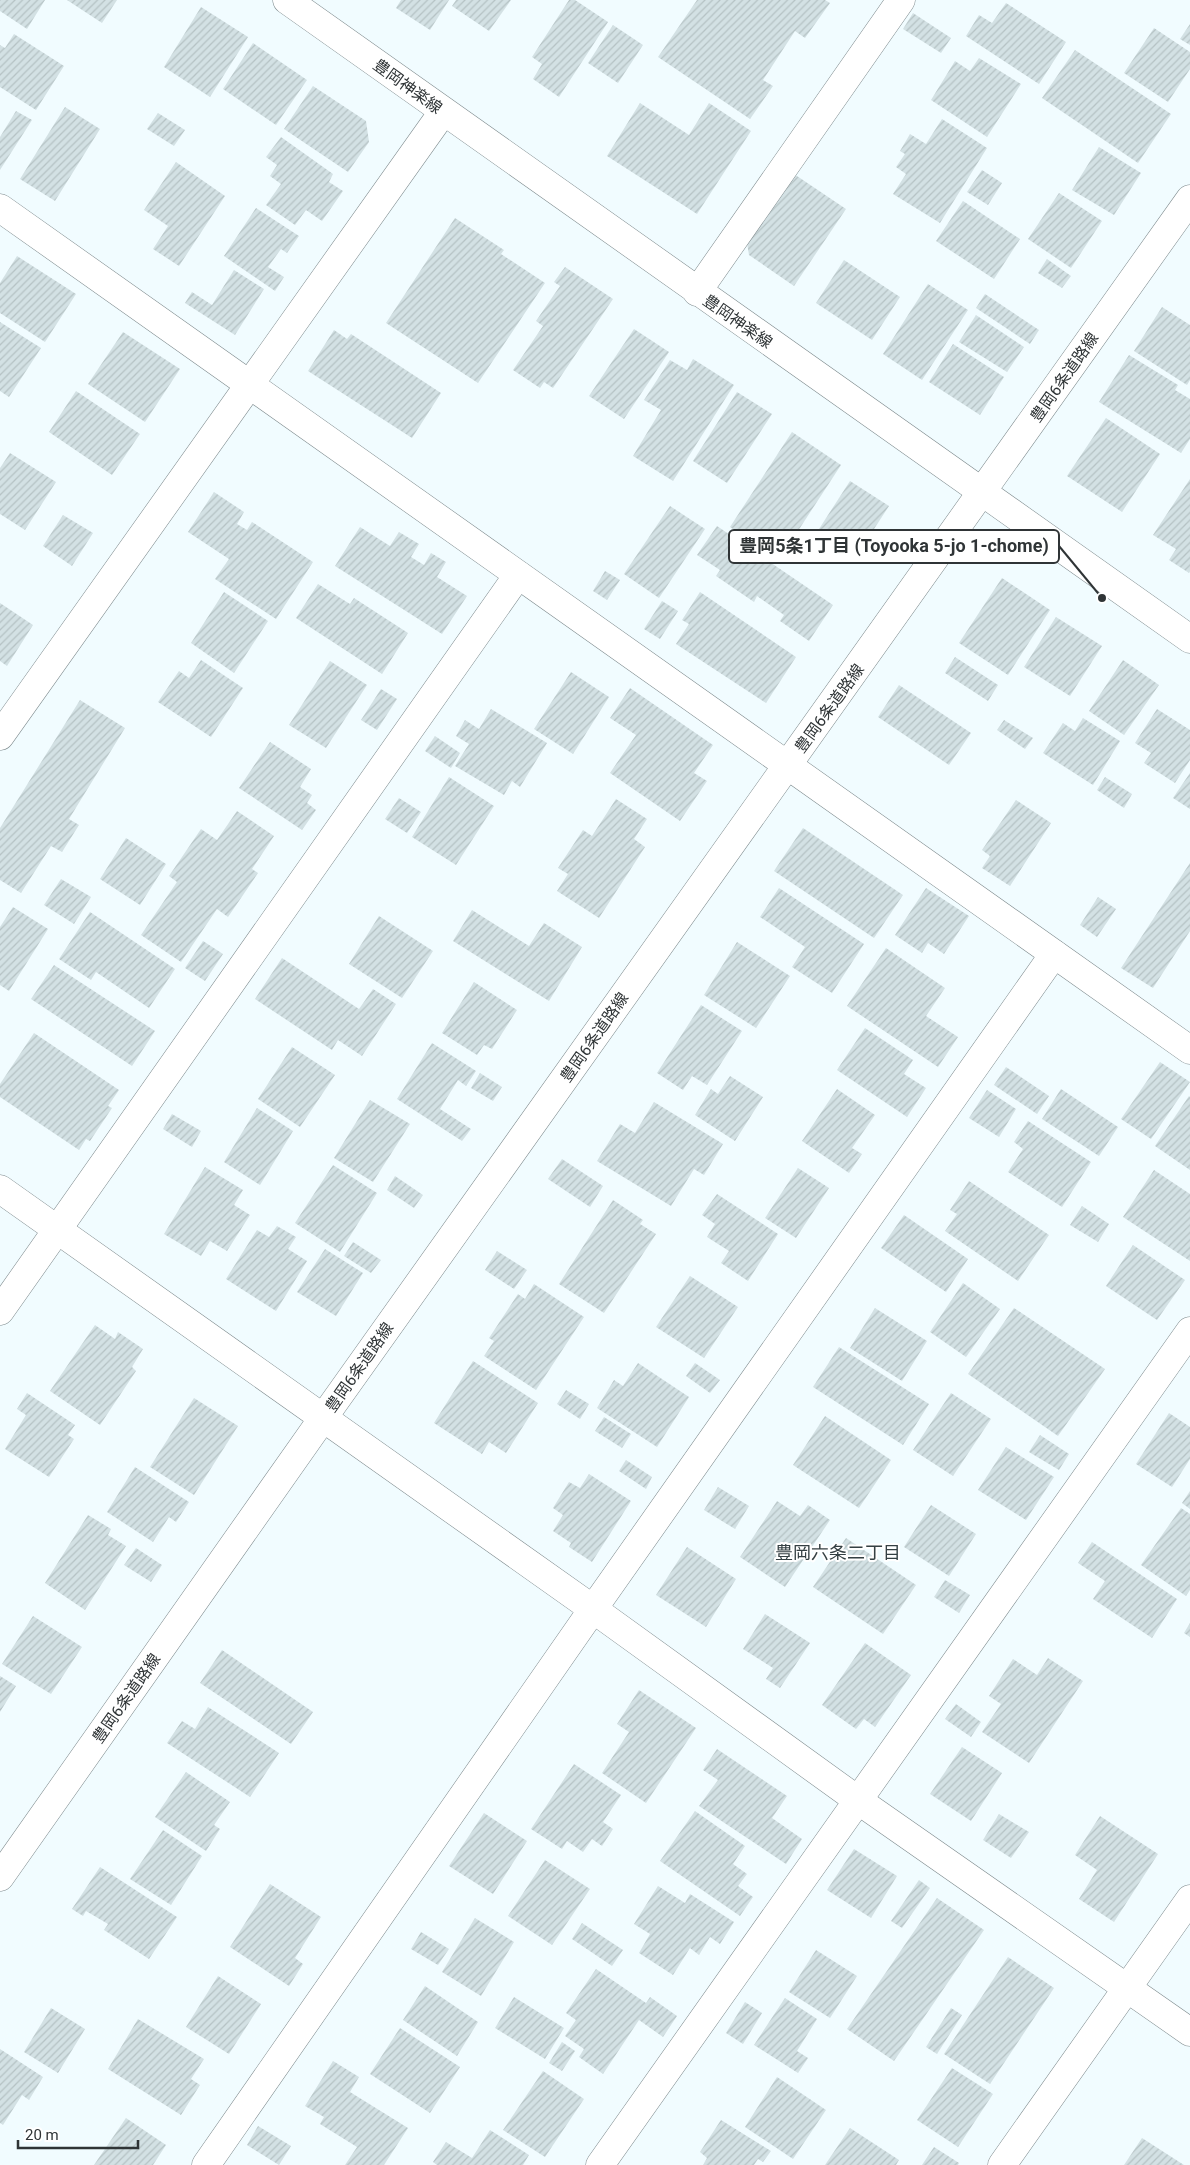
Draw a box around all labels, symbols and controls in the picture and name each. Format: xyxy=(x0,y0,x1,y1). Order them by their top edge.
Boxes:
street label: 豊岡神楽線 xyxy=(370,55,446,118)
street label: 豊岡神楽線 xyxy=(699,291,776,352)
street label: 豊岡6条道路線 xyxy=(1027,329,1102,426)
callout: 豊岡5条1丁目 (Toyooka 5-jo 1-chome) xyxy=(729,530,1059,563)
text: 豊岡5条1丁目 (Toyooka 5-jo 1-chome) xyxy=(739,535,1049,557)
street label: 豊岡6条道路線 xyxy=(791,660,868,756)
street label: 豊岡6条道路線 xyxy=(557,989,632,1086)
street label: 豊岡6条道路線 xyxy=(322,1319,397,1416)
district label: 豊岡六条二丁目 xyxy=(775,1542,901,1563)
street label: 豊岡6条道路線 xyxy=(89,1650,164,1747)
scale bar xyxy=(18,2118,138,2150)
text: 20 m xyxy=(25,2126,59,2144)

